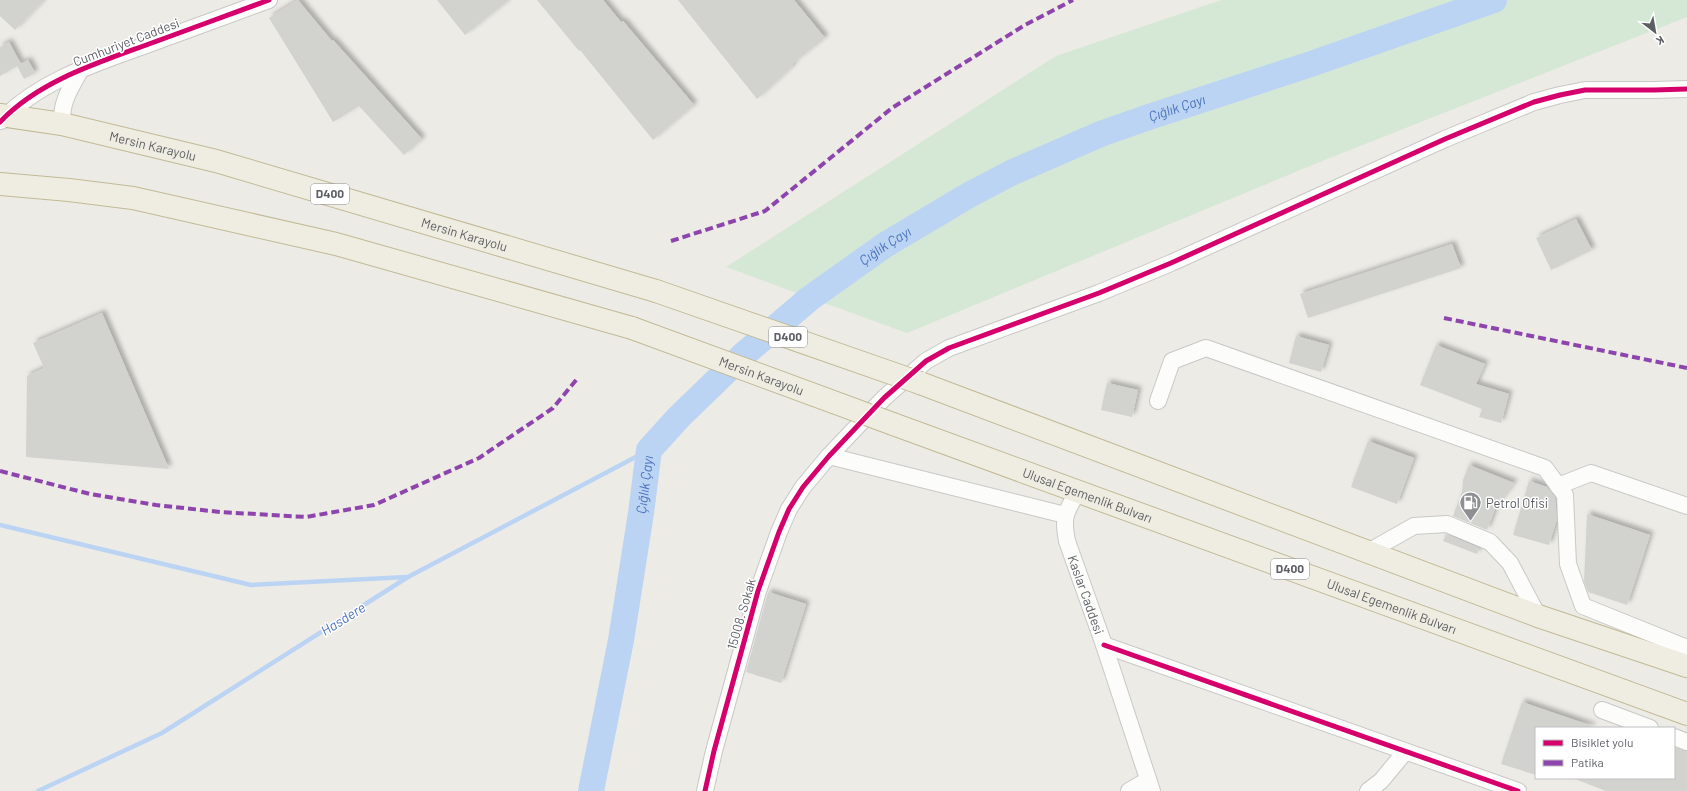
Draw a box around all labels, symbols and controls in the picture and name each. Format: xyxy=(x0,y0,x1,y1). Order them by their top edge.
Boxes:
north arrow xyxy=(1635,12,1675,52)
street label: Cumhuriyet Caddesi xyxy=(71,14,181,70)
text: K xyxy=(1654,34,1667,48)
water label: Çığlık Çayı xyxy=(1146,90,1207,125)
street label: Mersin Karayolu xyxy=(108,128,198,164)
road number: D400 xyxy=(311,184,349,204)
street label: Mersin Karayolu xyxy=(419,214,509,255)
water label: Çığlık Çayı xyxy=(855,222,914,269)
road number: D400 xyxy=(769,327,807,347)
street label: Mersin Karayolu xyxy=(717,353,806,398)
water label: Çığlık Çayı xyxy=(632,454,656,515)
street label: Ulusal Egemenlik Bulvarı xyxy=(1020,464,1155,526)
fuel station icon: Petrol Ofisi xyxy=(1457,490,1483,523)
place label: Petrol Ofisi xyxy=(1486,495,1548,511)
street label: Kaslar Caddesi xyxy=(1065,553,1108,636)
road number: D400 xyxy=(1271,559,1309,579)
street label: Ulusal Egemenlik Bulvarı xyxy=(1325,575,1459,637)
street label: 15008. Sokak xyxy=(723,576,759,651)
water label: Hasdere xyxy=(317,598,368,639)
legend xyxy=(1535,727,1675,779)
text: Bisiklet yolu xyxy=(1571,735,1633,749)
text: Patika xyxy=(1571,755,1604,769)

